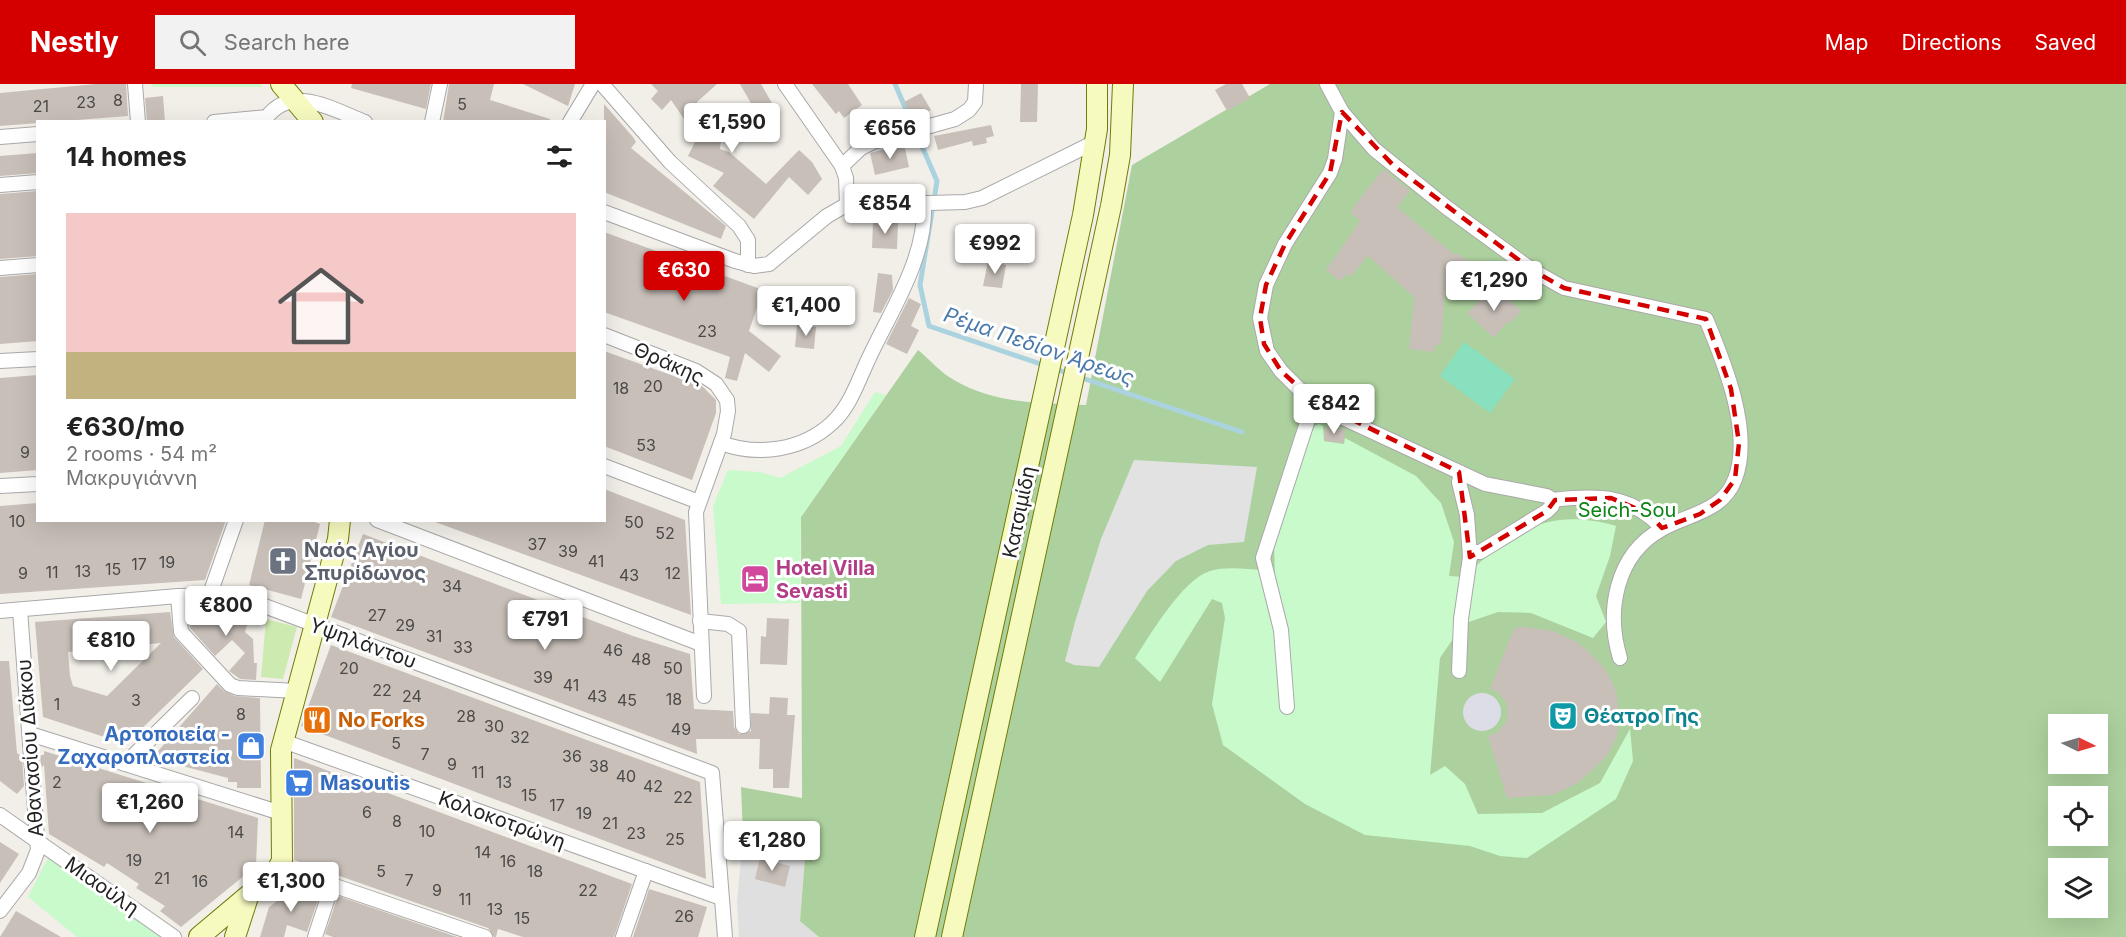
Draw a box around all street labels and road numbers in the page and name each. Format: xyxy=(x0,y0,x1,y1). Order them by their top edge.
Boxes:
street label: Θράκης xyxy=(630,337,708,389)
street label: Κατσιμίδη xyxy=(998,464,1040,560)
street label: Υψηλάντου xyxy=(306,613,420,673)
street label: Αθανασίου Διάκου xyxy=(12,658,48,838)
street label: Κολοκοτρώνη xyxy=(435,786,569,854)
street label: Μιαούλη xyxy=(60,852,144,920)

